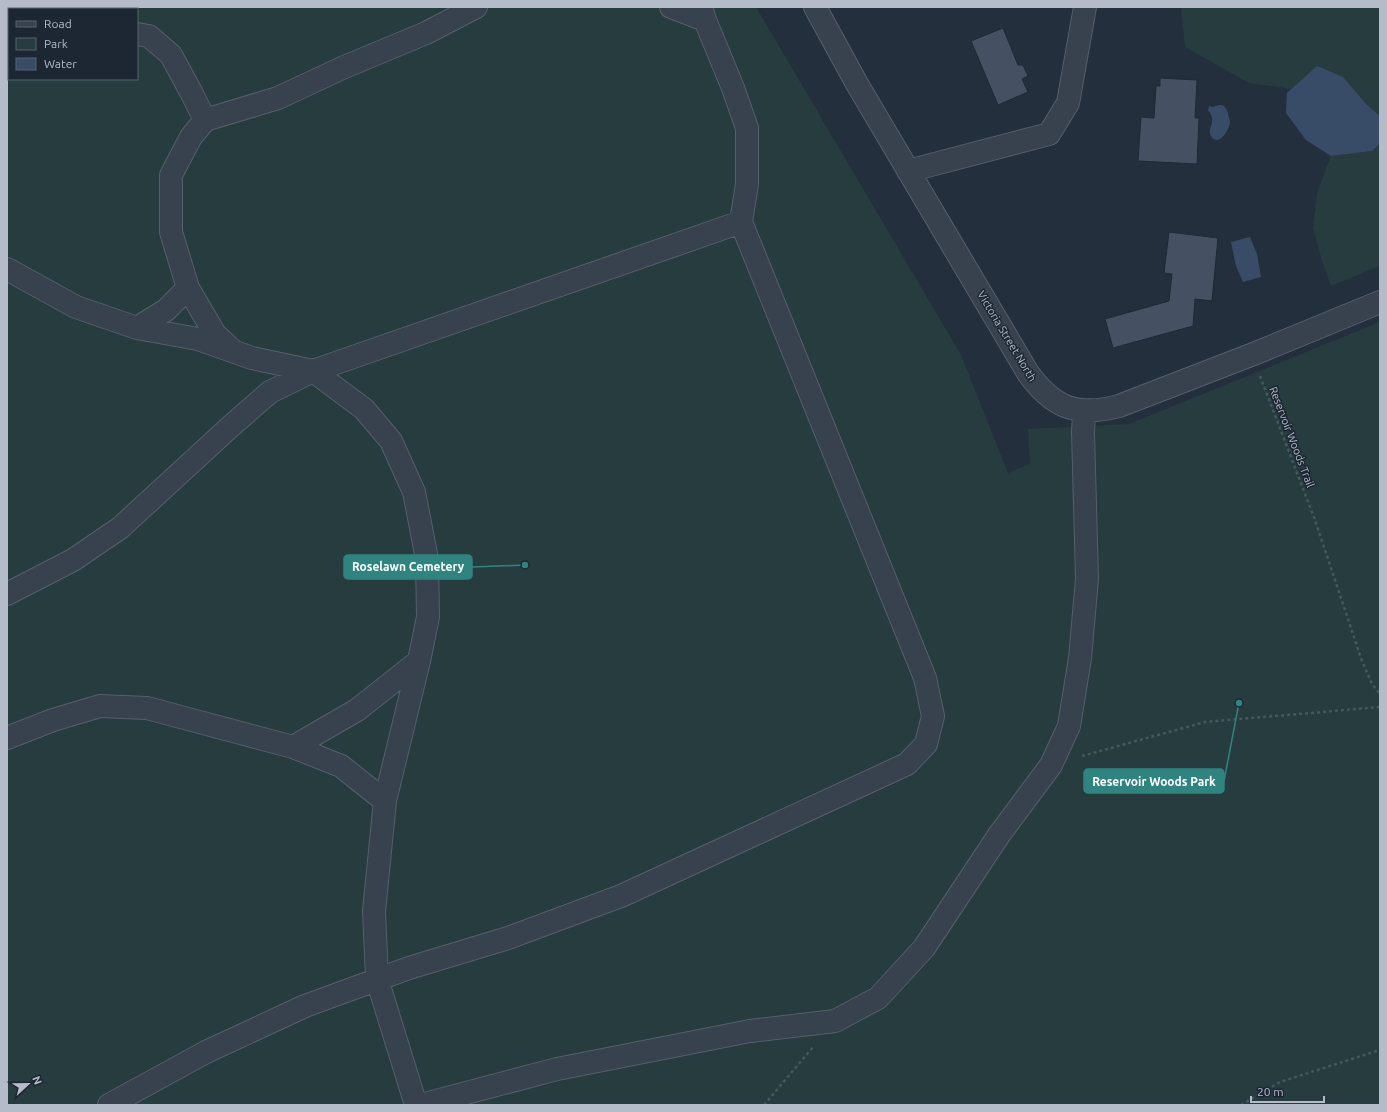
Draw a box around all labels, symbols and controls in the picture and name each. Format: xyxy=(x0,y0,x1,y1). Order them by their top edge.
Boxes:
legend xyxy=(8,8,138,80)
text: Road xyxy=(44,17,72,30)
text: Park xyxy=(44,37,68,50)
text: Water xyxy=(44,57,77,70)
street label: Victoria Street North xyxy=(975,289,1039,383)
street label: Reservoir Woods Trail xyxy=(1267,385,1317,489)
callout: Roselawn Cemetery xyxy=(344,555,472,579)
text: Roselawn Cemetery xyxy=(352,560,465,573)
callout: Reservoir Woods Park xyxy=(1084,769,1224,793)
text: Reservoir Woods Park xyxy=(1092,775,1216,788)
north arrow xyxy=(8,1064,48,1104)
text: N xyxy=(30,1074,44,1086)
scale bar xyxy=(1251,1078,1324,1104)
text: 20 m xyxy=(1257,1085,1284,1098)

